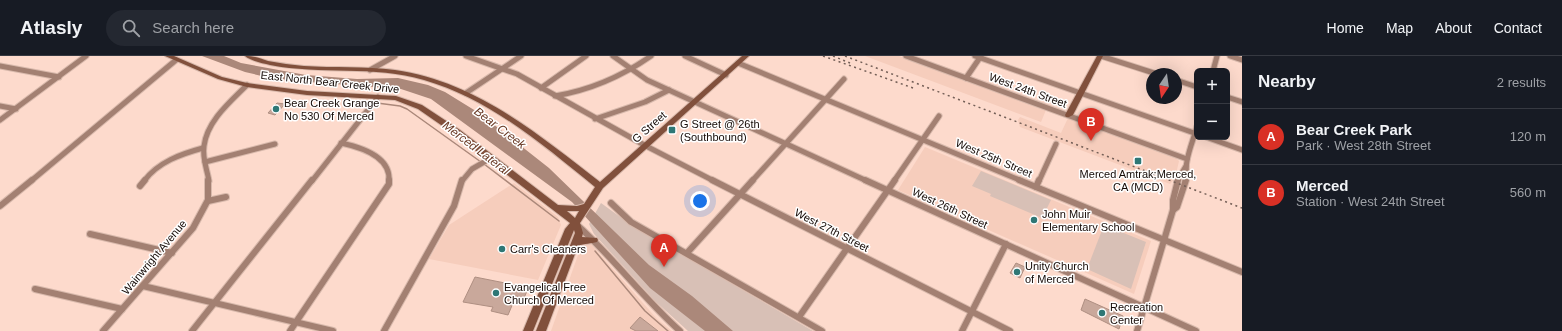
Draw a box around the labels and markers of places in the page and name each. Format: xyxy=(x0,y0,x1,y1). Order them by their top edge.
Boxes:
place label: Bear Creek Grange No 530 Of Merced xyxy=(284,97,379,122)
marker: Bear Creek Grange No 530 Of Merced xyxy=(271,104,281,114)
pin: B xyxy=(1078,108,1104,141)
place label: G Street @ 26th (Southbound) xyxy=(680,118,760,143)
marker: G Street @ 26th (Southbound) xyxy=(667,125,677,135)
marker: Merced Amtrak;Merced, CA (MCD) xyxy=(1133,156,1143,166)
place label: Merced Amtrak;Merced, CA (MCD) xyxy=(1080,168,1196,193)
place label: John Muir Elementary School xyxy=(1042,208,1134,233)
marker: John Muir Elementary School xyxy=(1029,215,1039,225)
pin: A xyxy=(651,234,677,267)
place label: Carr's Cleaners xyxy=(510,243,587,255)
marker: Carr's Cleaners xyxy=(497,244,507,254)
place label: Unity Church of Merced xyxy=(1025,260,1089,285)
marker: Unity Church of Merced xyxy=(1012,267,1022,277)
place label: Evangelical Free Church Of Merced xyxy=(504,281,594,306)
marker: Evangelical Free Church Of Merced xyxy=(491,288,501,298)
place label: Recreation Center xyxy=(1110,301,1163,326)
marker: Recreation Center xyxy=(1097,308,1107,318)

